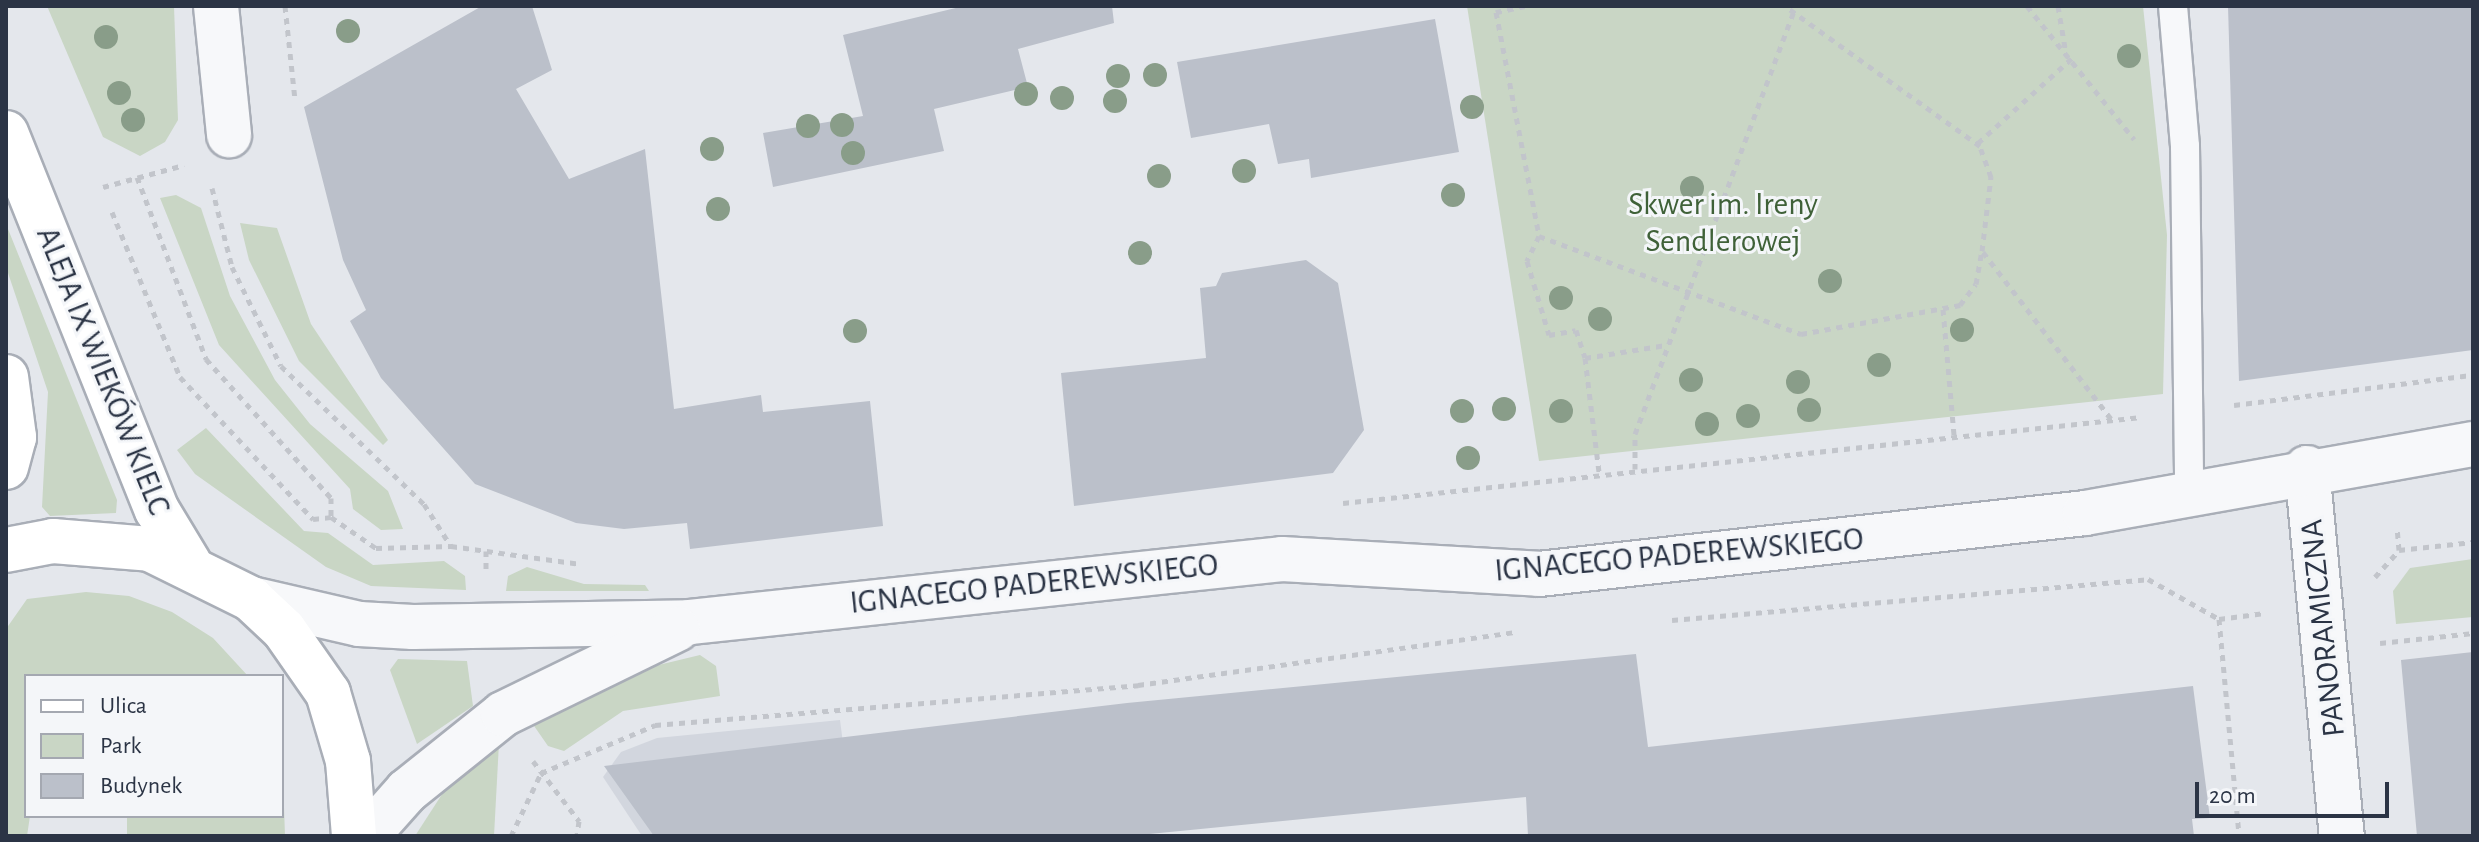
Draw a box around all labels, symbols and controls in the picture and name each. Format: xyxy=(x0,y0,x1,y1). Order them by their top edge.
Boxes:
park label: Skwer im. Ireny Sendlerowej xyxy=(1628,186,1818,261)
street label: ALEJA IX WIEKÓW KIELC xyxy=(28,221,178,521)
street label: PANORAMICZNA xyxy=(2292,517,2354,739)
street label: IGNACEGO PADEREWSKIEGO xyxy=(1493,520,1865,590)
street label: IGNACEGO PADEREWSKIEGO xyxy=(848,546,1220,622)
legend xyxy=(24,674,284,818)
text: Ulica xyxy=(100,694,147,718)
text: Park xyxy=(100,734,141,758)
scale bar xyxy=(2199,766,2393,816)
text: Budynek xyxy=(100,774,182,798)
text: 20 m xyxy=(2209,784,2256,808)

